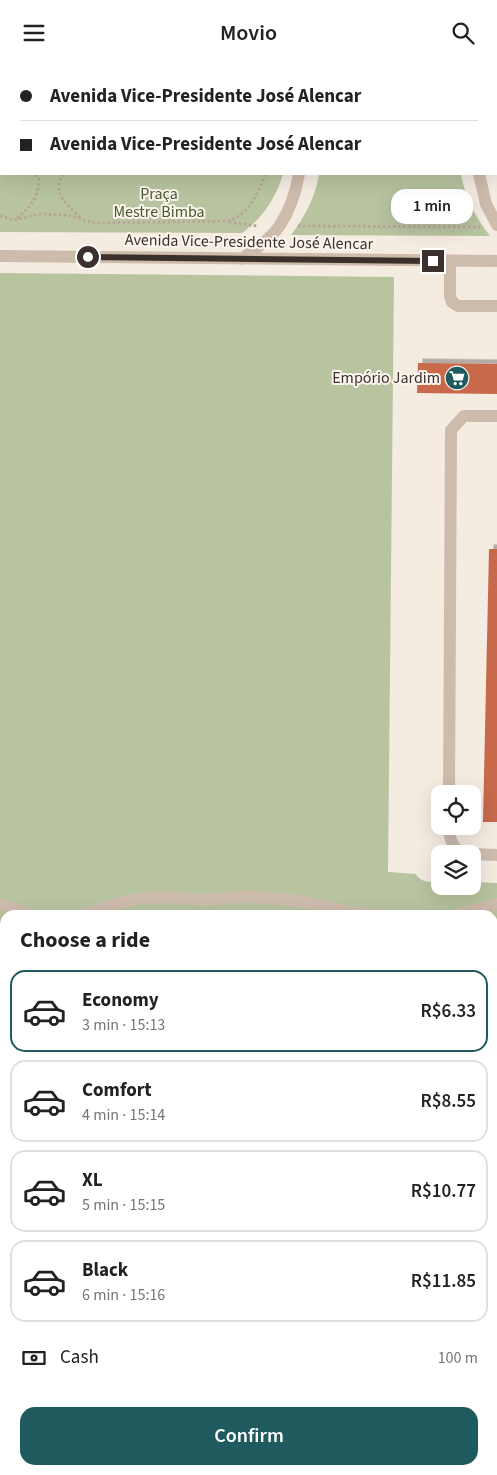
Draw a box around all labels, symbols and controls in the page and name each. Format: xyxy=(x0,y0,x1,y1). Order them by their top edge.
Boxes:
text: Movio xyxy=(220,17,277,49)
icon: menu xyxy=(20,19,48,47)
icon: search xyxy=(449,19,477,47)
text: Avenida Vice-Presidente José Alencar xyxy=(50,83,361,110)
text: Avenida Vice-Presidente José Alencar xyxy=(50,131,361,158)
park label: Praça Mestre Bimba xyxy=(113,183,205,223)
callout: 1 min xyxy=(392,189,474,223)
text: 1 min xyxy=(413,195,451,217)
street label: Avenida Vice-Presidente José Alencar xyxy=(125,229,374,255)
route start xyxy=(77,246,99,268)
route end xyxy=(422,250,444,272)
supermarket icon: Empório Jardim xyxy=(444,365,470,391)
place label: Empório Jardim xyxy=(332,367,440,389)
map controls xyxy=(431,785,481,895)
button: locate xyxy=(431,785,481,835)
button: layers xyxy=(431,845,481,895)
text: Choose a ride xyxy=(20,924,150,956)
text: Economy xyxy=(82,987,159,1014)
icon: car xyxy=(22,989,67,1034)
text: R$6.33 xyxy=(421,998,476,1025)
text: 3 min · 15:13 xyxy=(82,1014,165,1036)
text: Comfort xyxy=(82,1077,152,1104)
icon: car xyxy=(22,1079,67,1124)
text: R$8.55 xyxy=(421,1088,476,1115)
text: 4 min · 15:14 xyxy=(82,1104,165,1126)
text: XL xyxy=(82,1167,103,1194)
icon: car xyxy=(22,1169,67,1214)
text: R$10.77 xyxy=(411,1178,476,1205)
text: 5 min · 15:15 xyxy=(82,1194,165,1216)
text: Black xyxy=(82,1257,128,1284)
icon: car xyxy=(22,1259,67,1304)
text: R$11.85 xyxy=(411,1268,476,1295)
text: 6 min · 15:16 xyxy=(82,1284,165,1306)
icon: cash xyxy=(20,1344,48,1372)
text: Cash xyxy=(60,1344,99,1371)
text: 100 m xyxy=(438,1347,478,1369)
button: Confirm xyxy=(20,1407,478,1465)

